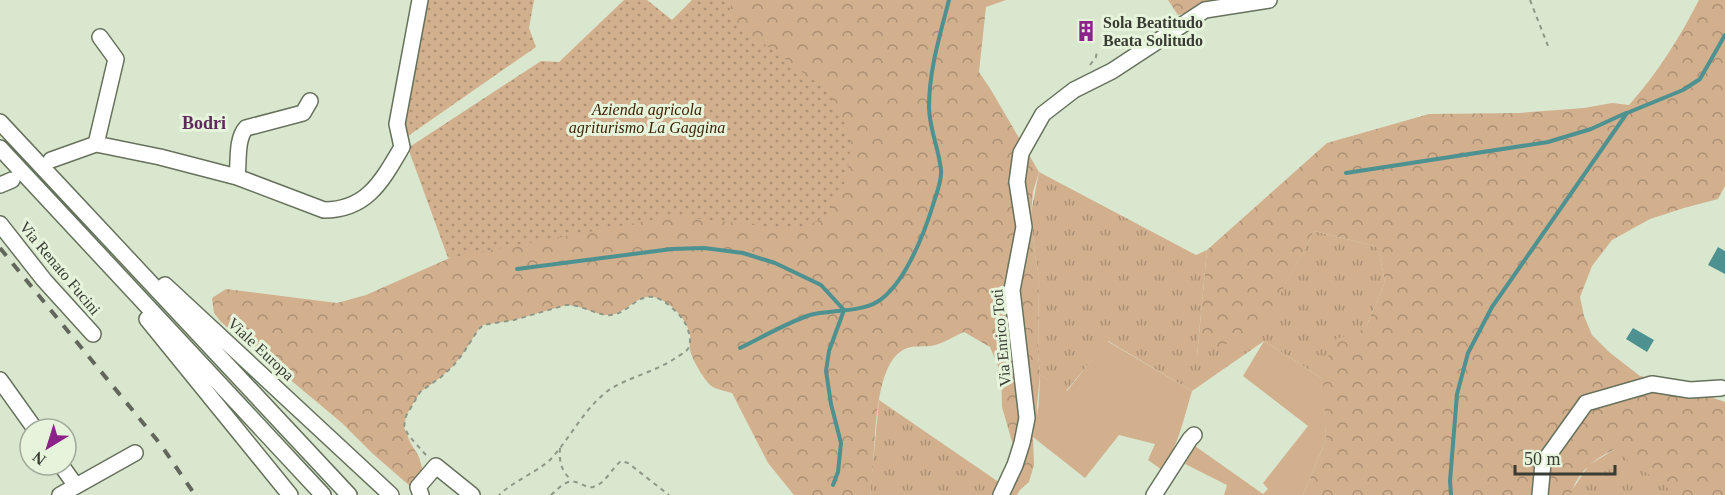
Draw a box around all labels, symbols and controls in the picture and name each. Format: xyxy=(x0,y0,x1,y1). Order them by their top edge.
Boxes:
place label: Sola Beatitudo Beata Solitudo xyxy=(1103,14,1203,49)
building icon: Sola Beatitudo Beata Solitudo xyxy=(1074,19,1098,43)
park label: Azienda agricola agriturismo La Gaggina xyxy=(569,101,725,137)
district label: Bodri xyxy=(182,113,226,133)
street label: Via Renato Fucini xyxy=(16,218,104,318)
street label: Via Enrico Toti xyxy=(988,288,1014,388)
street label: Viale Europa xyxy=(224,314,297,385)
north arrow xyxy=(18,417,78,477)
scale bar xyxy=(1515,438,1616,476)
text: N xyxy=(29,448,49,469)
text: 50 m xyxy=(1524,449,1561,469)

